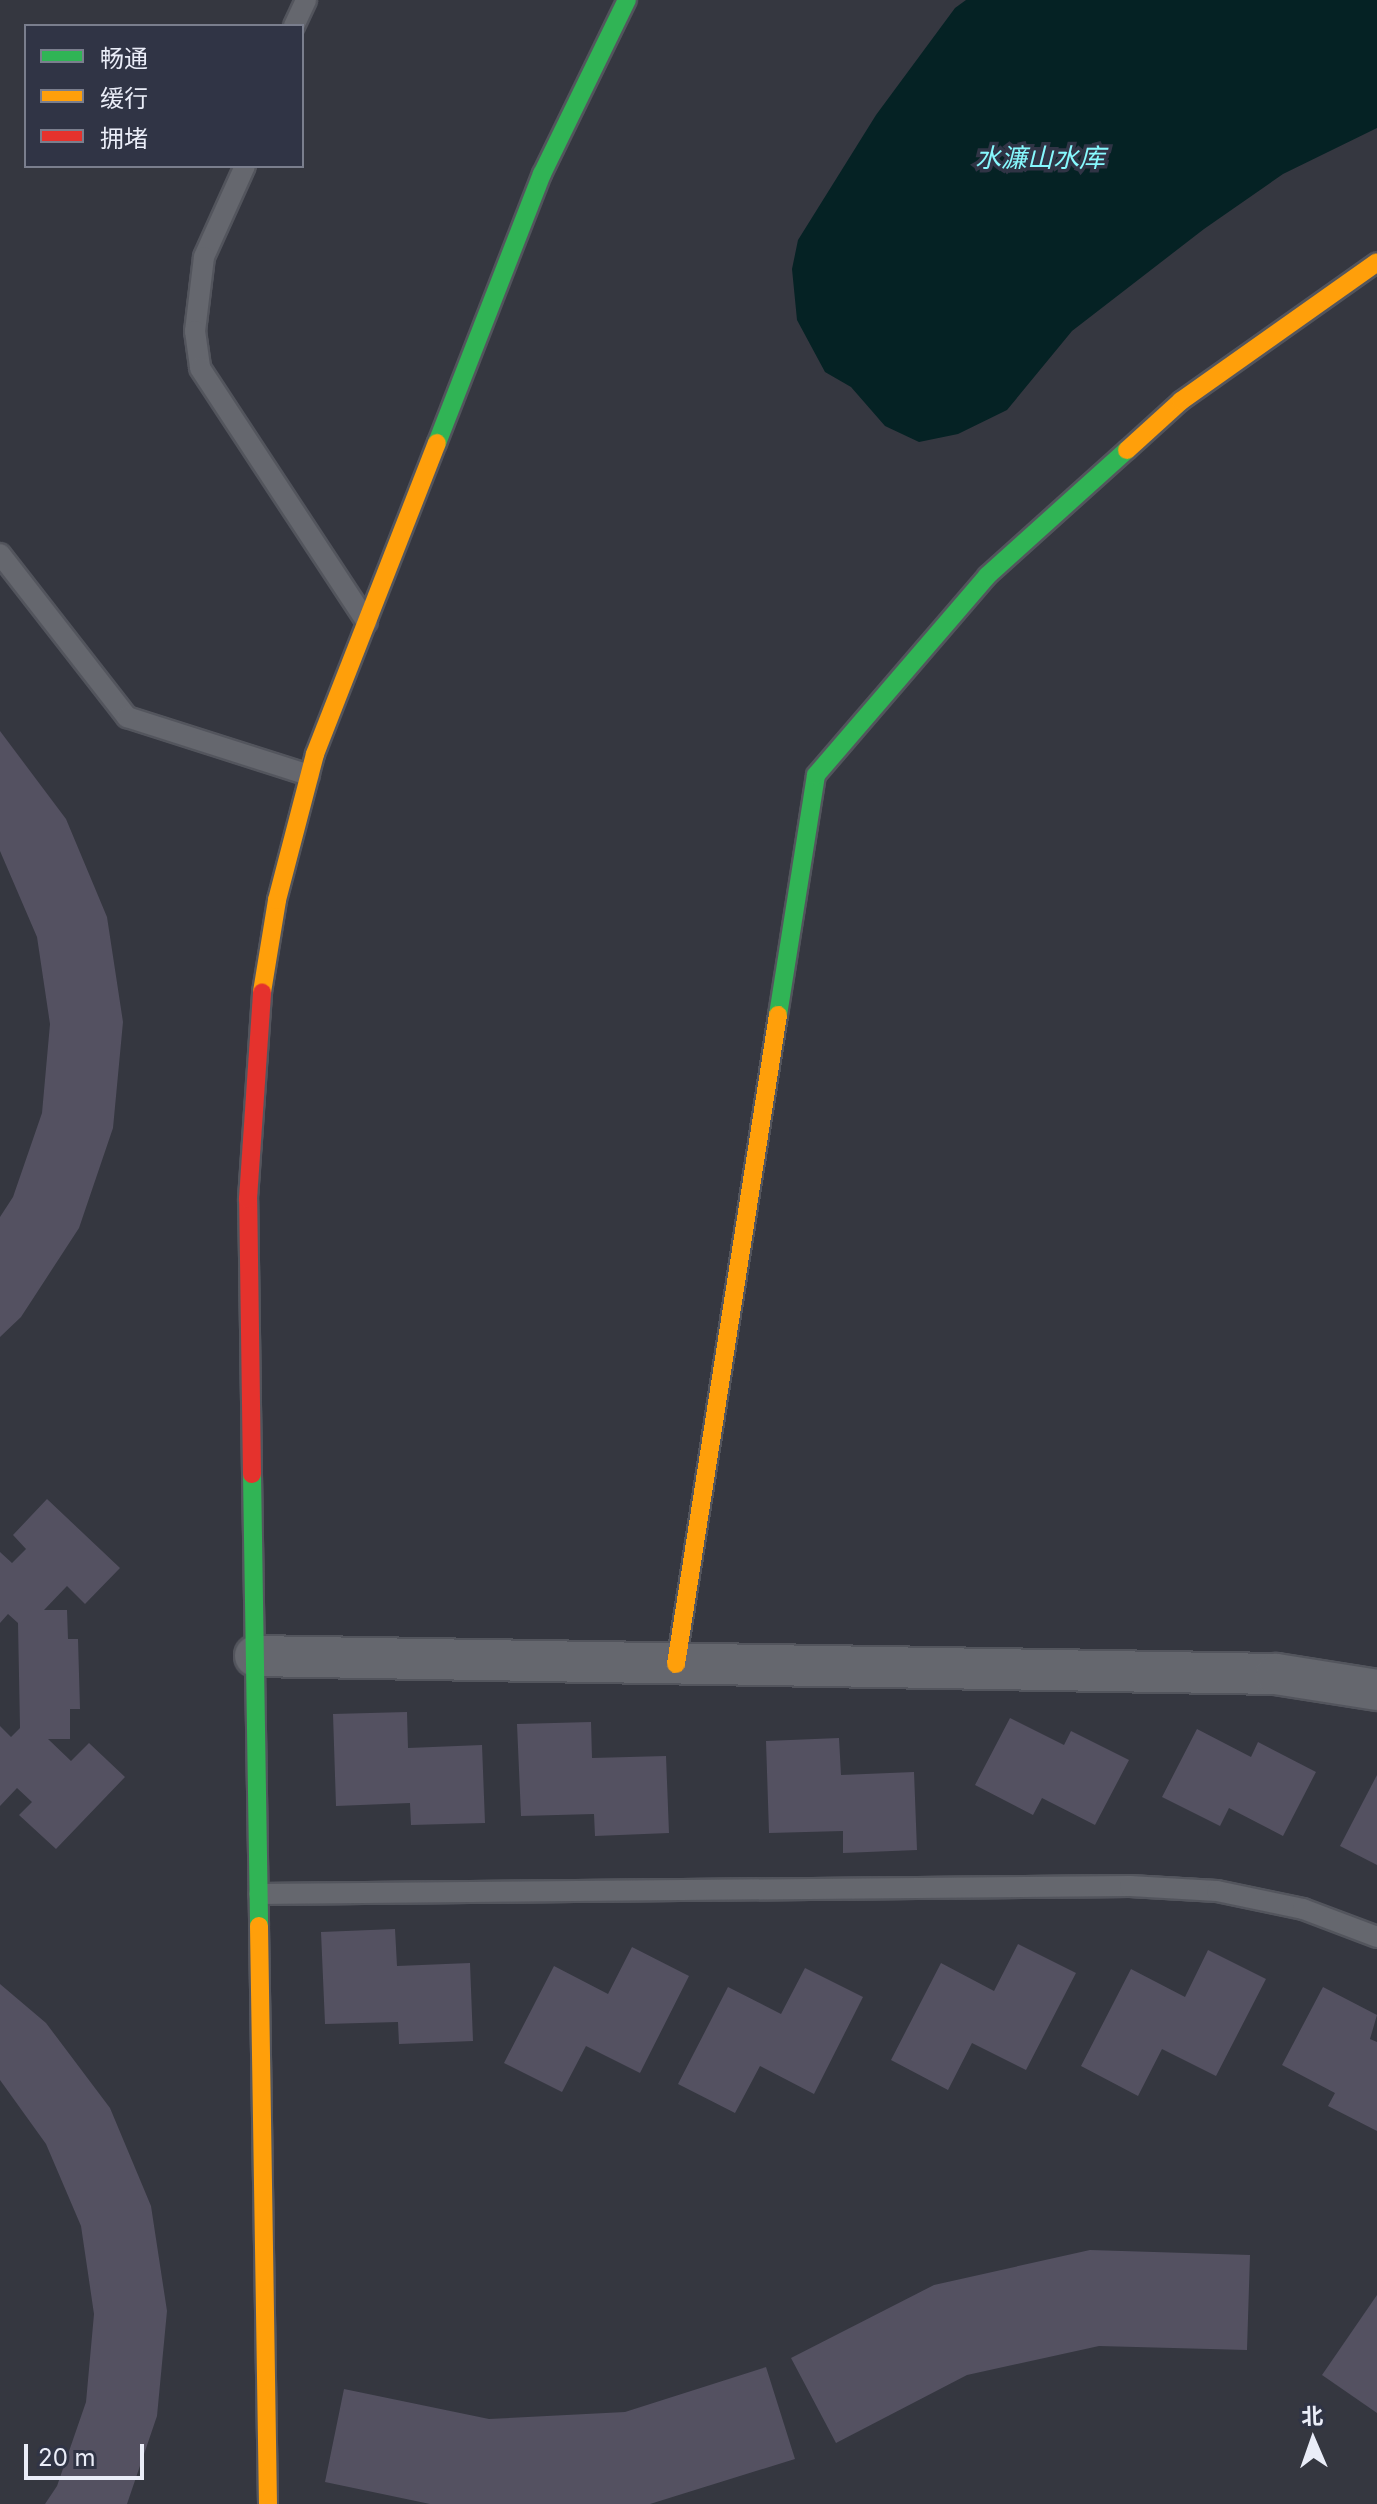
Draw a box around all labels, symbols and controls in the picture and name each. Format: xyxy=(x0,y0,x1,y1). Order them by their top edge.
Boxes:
legend xyxy=(24,24,304,168)
text: 畅通 xyxy=(100,44,148,73)
text: 缓行 xyxy=(100,84,148,113)
text: 拥堵 xyxy=(100,124,148,153)
water label: 水濂山水库 xyxy=(975,142,1105,174)
north arrow xyxy=(1273,2400,1353,2480)
text: 北 xyxy=(1301,2403,1324,2429)
scale bar xyxy=(28,2428,148,2478)
text: 20 m xyxy=(38,2443,96,2472)

